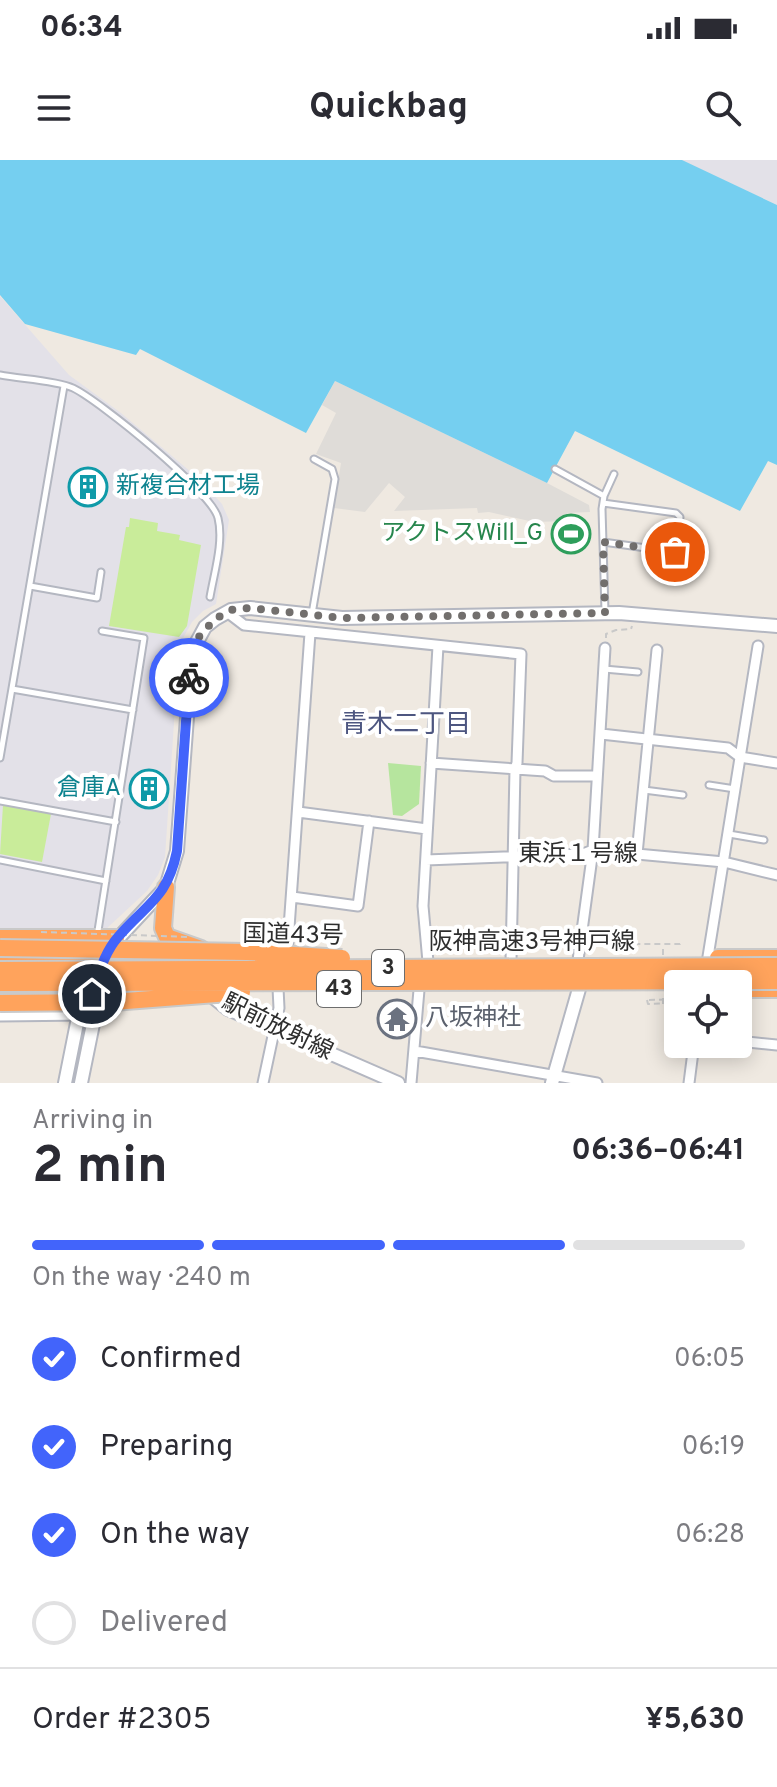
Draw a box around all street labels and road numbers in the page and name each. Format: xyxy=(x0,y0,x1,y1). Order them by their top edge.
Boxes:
street label: 東浜１号線 xyxy=(518,840,638,870)
street label: 国道43号 xyxy=(242,920,344,952)
street label: 阪神高速3号神戸線 xyxy=(429,928,635,958)
road number: 3 xyxy=(372,950,404,986)
road number: 43 xyxy=(317,971,361,1007)
street label: 駅前放射線 xyxy=(216,988,338,1068)

